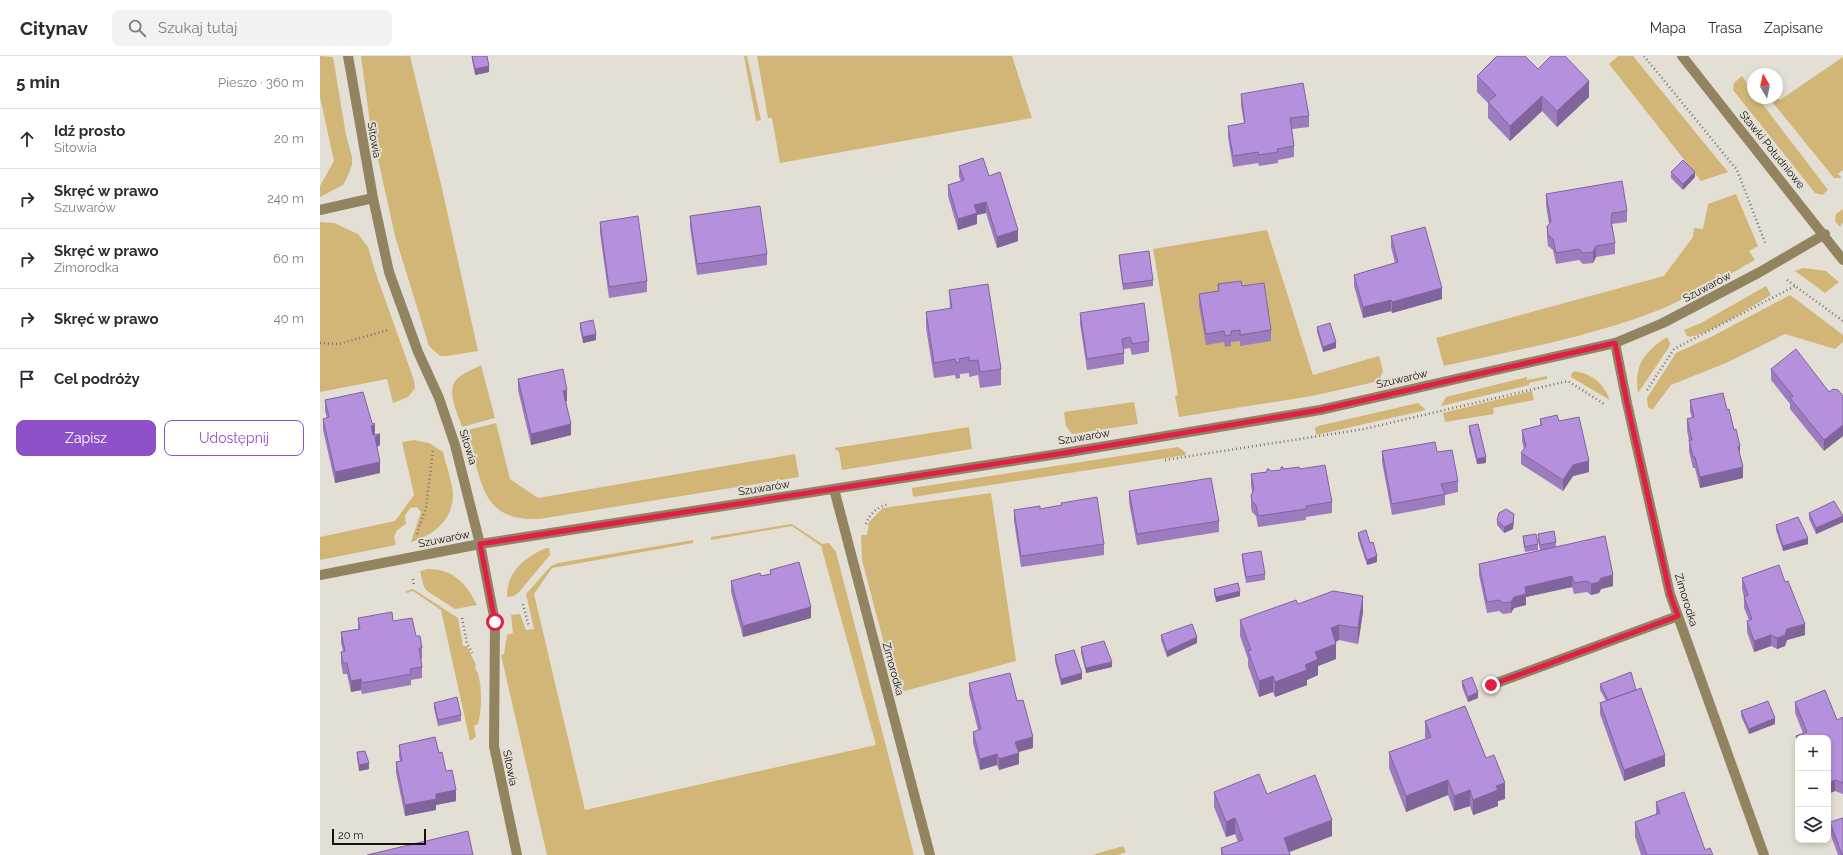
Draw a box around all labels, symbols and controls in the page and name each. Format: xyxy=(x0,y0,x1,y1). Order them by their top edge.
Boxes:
search box xyxy=(112,10,392,46)
text: Citynav xyxy=(20,17,88,39)
icon: search xyxy=(126,17,148,39)
text: Szukaj tutaj xyxy=(158,19,237,37)
text: Mapa xyxy=(1650,20,1686,36)
text: Trasa xyxy=(1708,20,1742,36)
text: Zapisane xyxy=(1764,20,1823,36)
north arrow xyxy=(1747,68,1783,104)
text: 5 min xyxy=(16,72,60,92)
text: Pieszo · 360 m xyxy=(218,75,304,90)
street label: Stawki Południowe xyxy=(1737,108,1808,192)
street label: Sitowia xyxy=(364,121,384,159)
text: Idź prosto xyxy=(54,122,125,140)
icon: ahead xyxy=(16,128,38,150)
text: 20 m xyxy=(274,131,304,146)
text: Sitowia xyxy=(54,140,97,155)
text: Skręć w prawo xyxy=(54,182,159,200)
icon: right xyxy=(16,188,38,210)
text: 240 m xyxy=(267,191,304,206)
text: Szuwarów xyxy=(54,200,116,215)
text: Skręć w prawo xyxy=(54,242,159,260)
icon: right xyxy=(16,248,38,270)
text: 60 m xyxy=(273,251,304,266)
text: Zimorodka xyxy=(54,260,119,275)
street label: Szuwarów xyxy=(1681,269,1733,305)
icon: right xyxy=(16,308,38,330)
text: Skręć w prawo xyxy=(54,310,159,328)
text: 40 m xyxy=(274,311,304,326)
street label: Szuwarów xyxy=(1375,367,1429,391)
icon: arrive xyxy=(16,368,38,390)
text: Cel podróży xyxy=(54,370,140,388)
button: Zapisz xyxy=(16,420,156,456)
button: Udostępnij xyxy=(164,420,304,456)
street label: Szuwarów xyxy=(1057,426,1111,448)
street label: Sitowia xyxy=(456,428,480,466)
street label: Szuwarów xyxy=(737,477,791,499)
street label: Szuwarów xyxy=(417,528,471,550)
street label: Zimorodka xyxy=(1672,572,1700,628)
route start xyxy=(486,613,504,631)
street label: Zimorodka xyxy=(880,641,906,697)
route end xyxy=(1482,676,1500,694)
map controls xyxy=(1795,735,1831,843)
button: + xyxy=(1795,735,1831,771)
street label: Sitowia xyxy=(500,749,520,787)
button: − xyxy=(1795,771,1831,807)
button: layers xyxy=(1795,807,1831,843)
scale bar xyxy=(332,827,426,846)
text: 20 m xyxy=(338,829,363,842)

